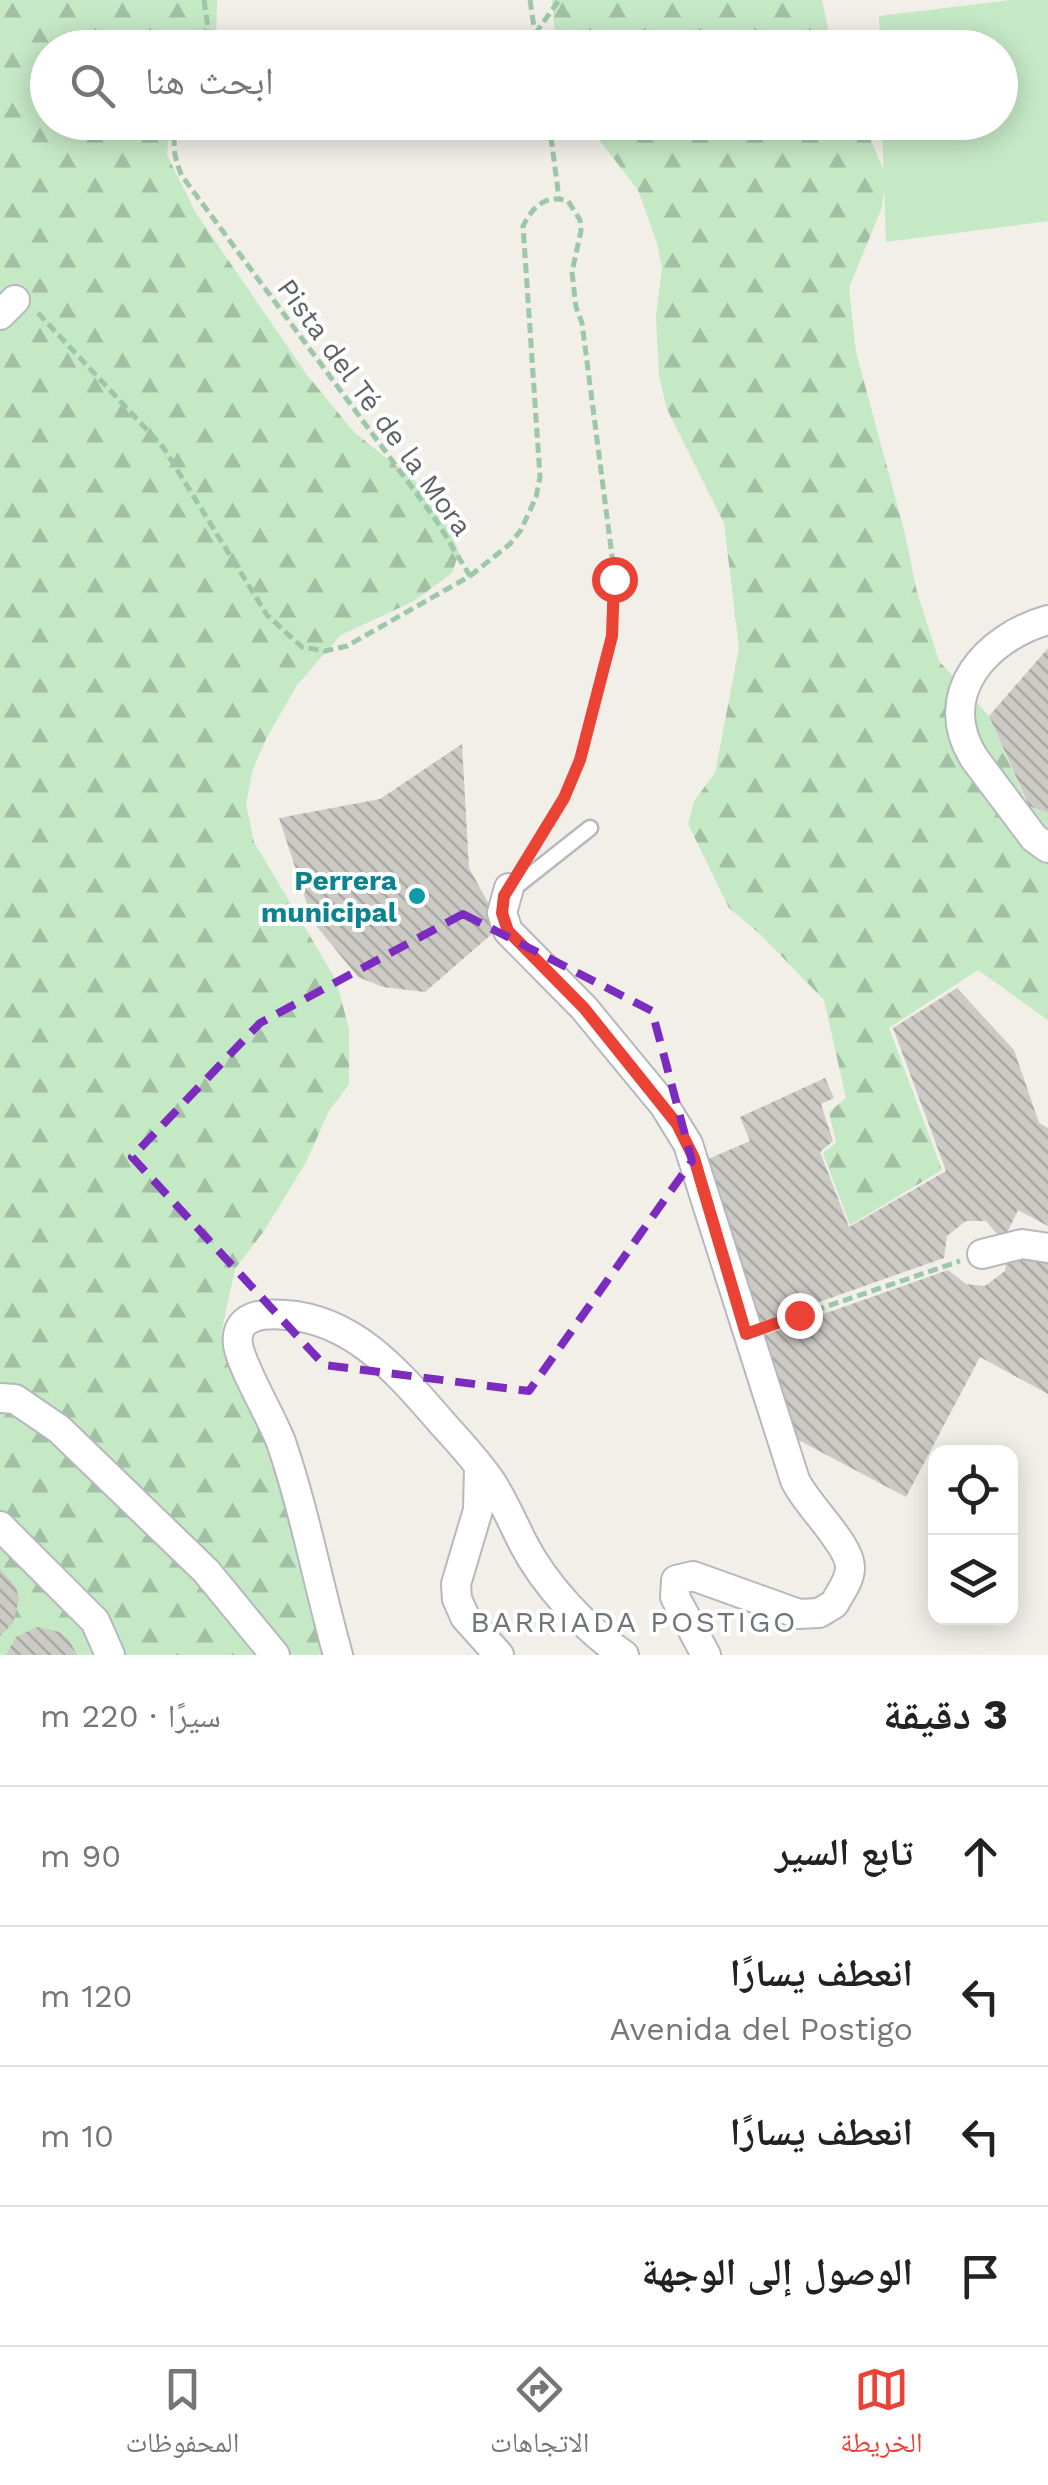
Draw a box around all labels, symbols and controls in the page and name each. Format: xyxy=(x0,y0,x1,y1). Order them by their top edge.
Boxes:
search box xyxy=(30,30,1018,140)
icon: search xyxy=(65,58,120,113)
text: ابحث هنا xyxy=(145,59,274,103)
street label: Pista del Té de la Mora xyxy=(270,272,479,542)
route start xyxy=(592,557,638,603)
place label: Perrera municipal xyxy=(261,864,398,929)
marker: Perrera municipal xyxy=(406,885,428,907)
route end xyxy=(777,1293,823,1339)
map controls xyxy=(928,1445,1018,1625)
button: locate xyxy=(928,1445,1018,1535)
button: layers xyxy=(928,1535,1018,1625)
district label: BARRIADA POSTIGO xyxy=(470,1604,798,1639)
text: 3 دقيقة xyxy=(883,1690,1008,1739)
text: سيرًا · 220 m xyxy=(40,1697,221,1735)
icon: ahead xyxy=(953,1829,1008,1884)
text: تابع السير xyxy=(775,1830,913,1874)
text: 90 m xyxy=(40,1837,121,1875)
text: انعطف يسارًا xyxy=(730,1951,913,1995)
icon: left xyxy=(953,1969,1008,2024)
text: 120 m xyxy=(40,1977,132,2015)
text: Avenida del Postigo xyxy=(610,2010,913,2048)
icon: left xyxy=(953,2109,1008,2164)
text: انعطف يسارًا xyxy=(730,2110,913,2154)
text: 10 m xyxy=(40,2117,114,2155)
icon: arrive xyxy=(953,2249,1008,2304)
text: الوصول إلى الوجهة xyxy=(641,2250,913,2294)
tab: المحفوظات xyxy=(125,2362,239,2470)
tab: الاتجاهات xyxy=(490,2362,589,2470)
tab: الخريطة xyxy=(840,2362,923,2470)

